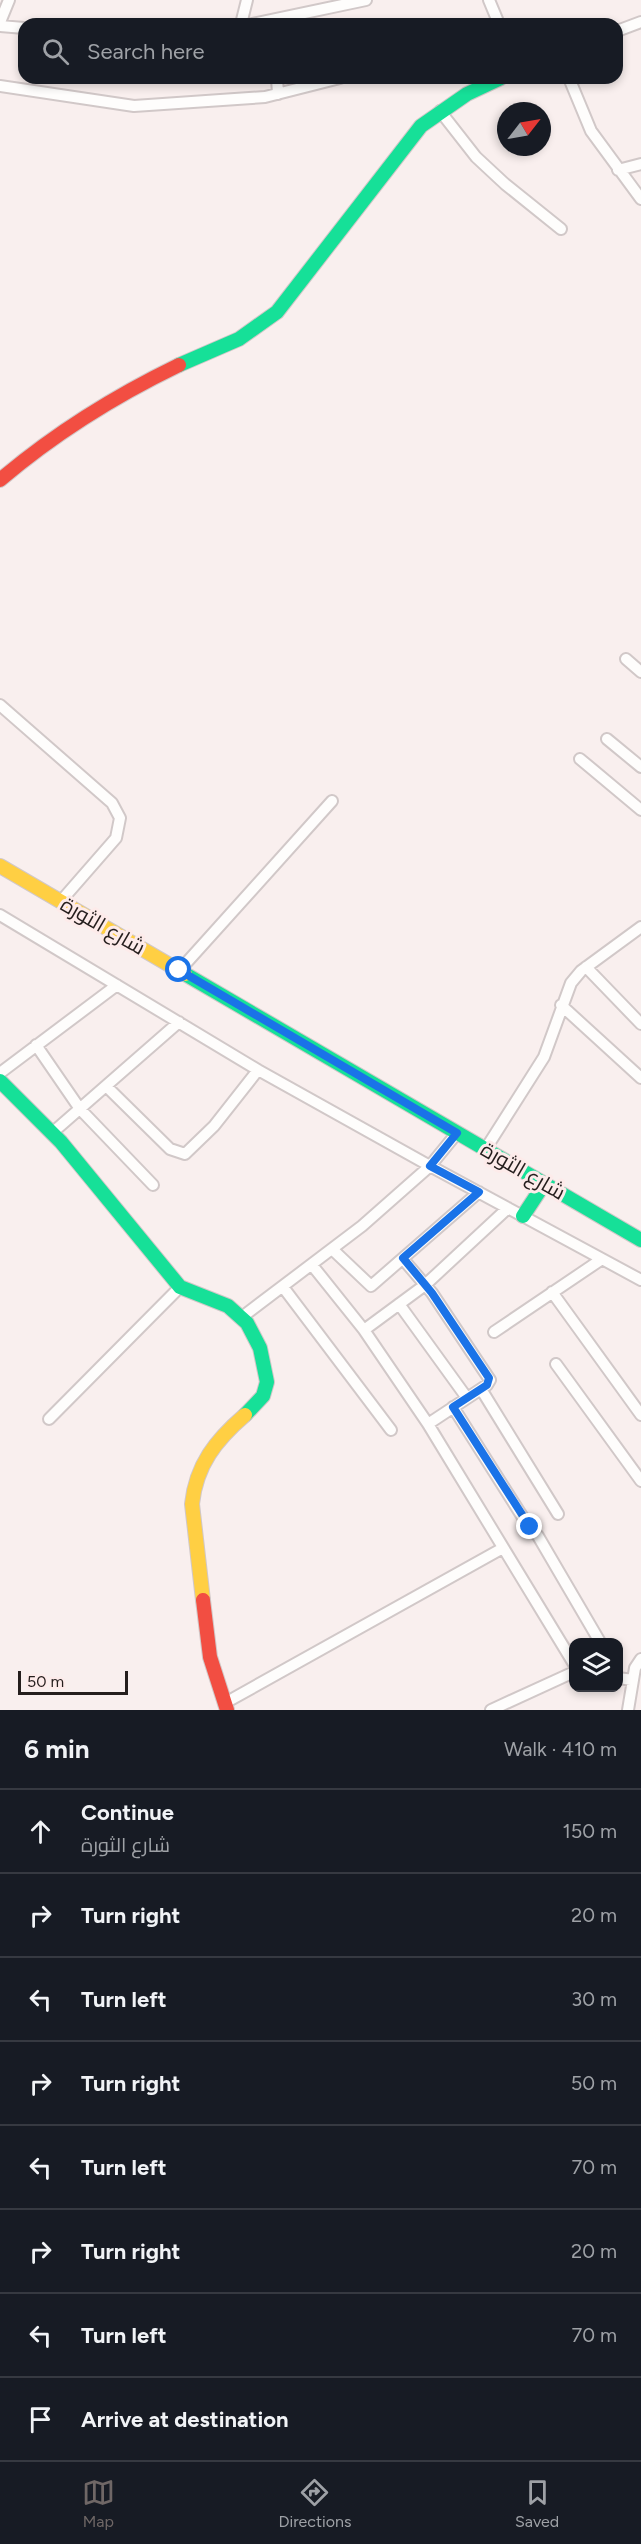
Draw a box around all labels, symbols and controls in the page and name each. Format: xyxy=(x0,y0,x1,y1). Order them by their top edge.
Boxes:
search box xyxy=(18,18,623,84)
icon: search xyxy=(39,35,72,68)
text: Search here xyxy=(87,38,205,65)
north arrow xyxy=(497,102,551,156)
street label: شارع الثورة xyxy=(56,891,150,961)
route start xyxy=(165,956,191,982)
street label: شارع الثورة xyxy=(476,1136,570,1206)
route end xyxy=(516,1513,542,1539)
map controls xyxy=(569,1638,623,1692)
button: layers xyxy=(569,1638,623,1692)
scale bar xyxy=(18,1668,128,1696)
text: 50 m xyxy=(27,1672,64,1691)
text: 6 min xyxy=(24,1733,90,1765)
text: Walk · 410 m xyxy=(504,1737,617,1761)
text: Continue xyxy=(81,1799,174,1826)
icon: ahead xyxy=(24,1815,57,1848)
text: 150 m xyxy=(562,1819,617,1843)
text: شارع الثورة xyxy=(81,1833,170,1857)
icon: right xyxy=(24,1899,57,1932)
text: Turn right xyxy=(81,1902,180,1929)
text: 20 m xyxy=(571,1903,617,1927)
icon: left xyxy=(24,1983,57,2016)
text: Turn left xyxy=(81,1986,167,2013)
text: 30 m xyxy=(571,1987,617,2011)
icon: right xyxy=(24,2067,57,2100)
text: Turn right xyxy=(81,2070,180,2097)
text: 50 m xyxy=(571,2071,617,2095)
icon: left xyxy=(24,2151,57,2184)
text: Turn left xyxy=(81,2154,167,2181)
text: 70 m xyxy=(571,2155,617,2179)
icon: right xyxy=(24,2235,57,2268)
text: Turn right xyxy=(81,2238,180,2265)
text: 20 m xyxy=(571,2239,617,2263)
icon: left xyxy=(24,2319,57,2352)
text: Turn left xyxy=(81,2322,167,2349)
text: 70 m xyxy=(571,2323,617,2347)
icon: arrive xyxy=(24,2403,57,2436)
text: Arrive at destination xyxy=(81,2406,289,2433)
tab: Map xyxy=(82,2476,115,2531)
tab: Directions xyxy=(278,2476,351,2531)
tab: Saved xyxy=(515,2476,559,2531)

